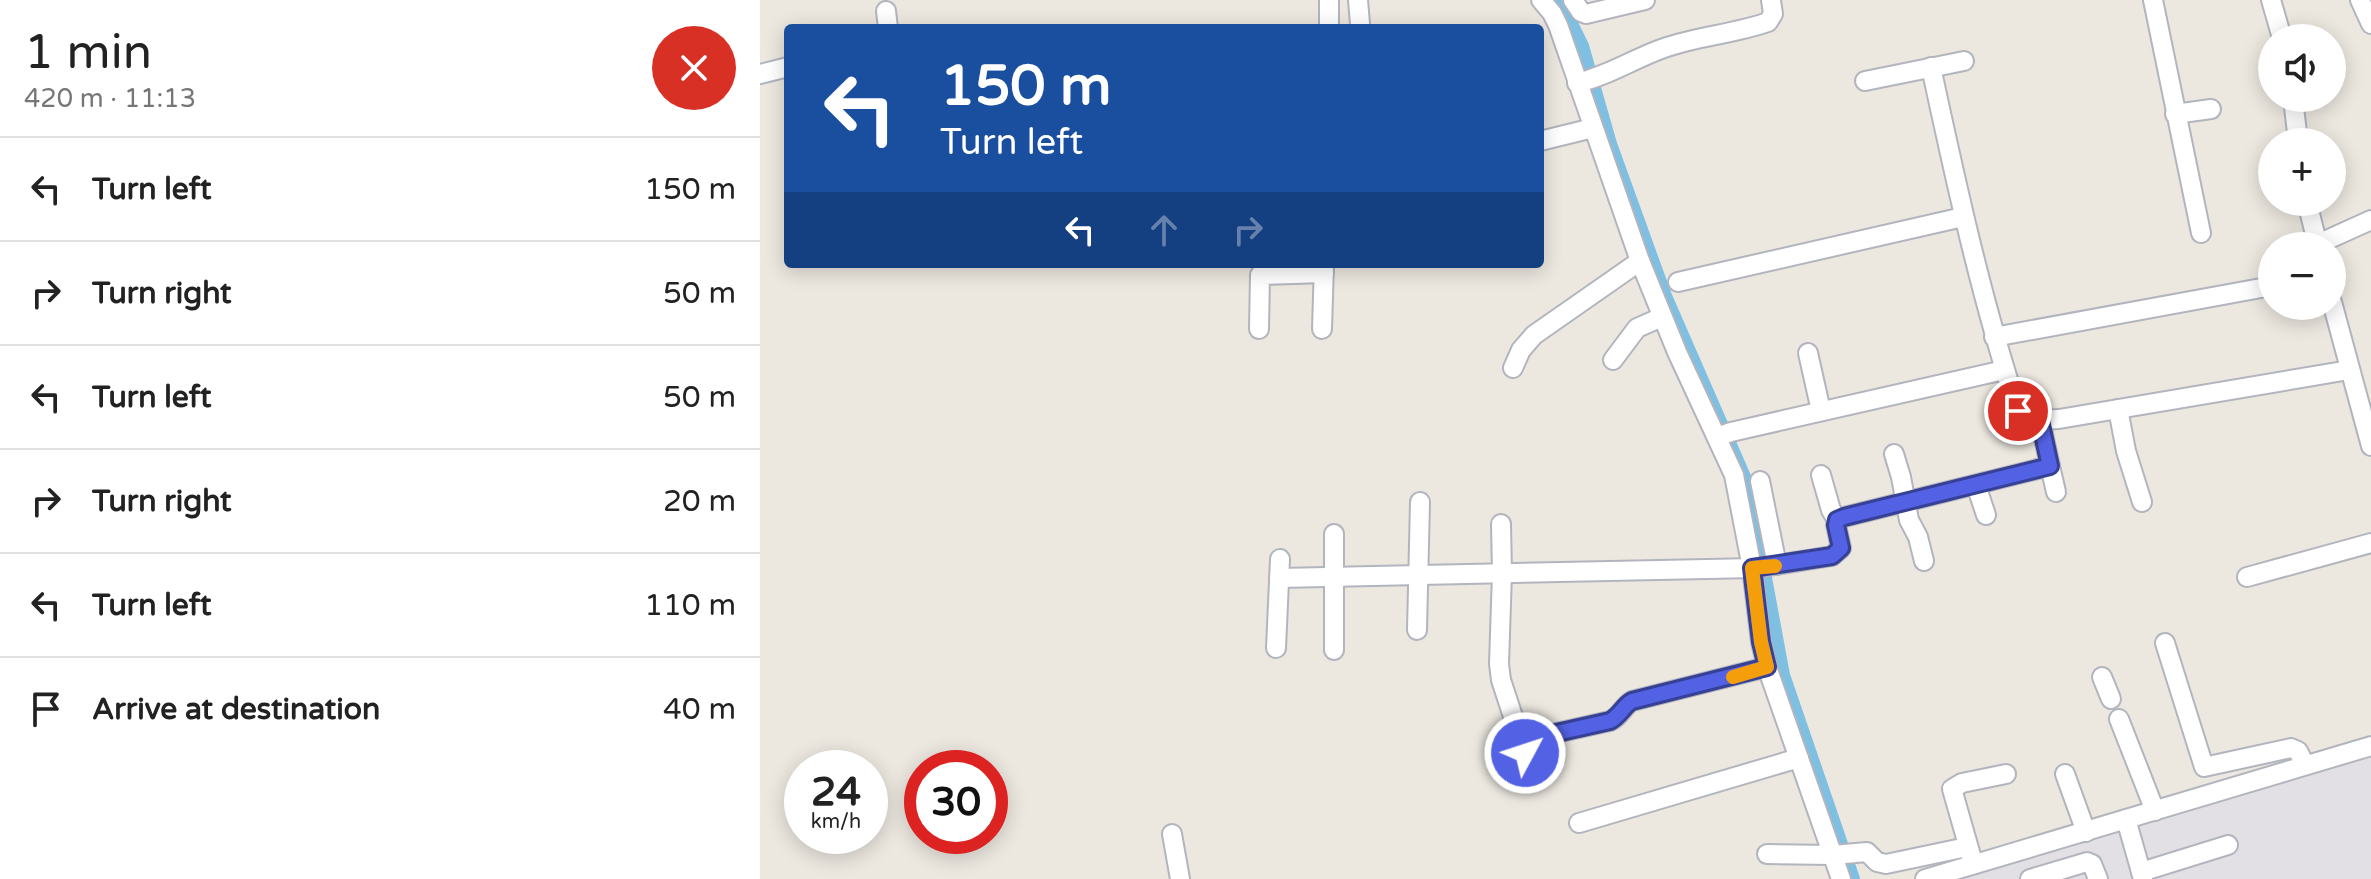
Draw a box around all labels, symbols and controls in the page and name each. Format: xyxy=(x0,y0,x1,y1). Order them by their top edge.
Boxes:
text: 1 min xyxy=(24,24,152,82)
map controls xyxy=(2258,24,2346,320)
button: sound xyxy=(2258,24,2346,112)
button: close xyxy=(652,26,736,110)
text: 150 m xyxy=(940,53,1111,120)
icon: left xyxy=(808,56,912,160)
text: 420 m · 11:13 xyxy=(24,83,196,114)
text: Turn left xyxy=(940,121,1083,164)
button: + xyxy=(2258,128,2346,216)
icon: left xyxy=(24,167,68,211)
text: Turn left xyxy=(92,171,211,208)
text: 150 m xyxy=(644,171,736,208)
icon: left xyxy=(1058,208,1102,252)
icon: ahead xyxy=(1142,208,1186,252)
icon: right xyxy=(1226,208,1270,252)
button: − xyxy=(2258,232,2346,320)
icon: right xyxy=(24,271,68,315)
text: Turn right xyxy=(92,275,232,312)
text: 50 m xyxy=(663,275,736,312)
icon: left xyxy=(24,375,68,419)
pin xyxy=(1984,377,2052,445)
text: Turn left xyxy=(92,379,211,416)
text: 50 m xyxy=(663,379,736,416)
icon: arrive xyxy=(1996,389,2040,433)
icon: right xyxy=(24,479,68,523)
text: Turn right xyxy=(92,483,232,520)
text: 20 m xyxy=(663,483,736,520)
icon: left xyxy=(24,583,68,627)
text: Turn left xyxy=(92,587,211,624)
text: 110 m xyxy=(644,587,736,624)
icon: arrive xyxy=(24,687,68,731)
text: Arrive at destination xyxy=(92,691,380,728)
text: 40 m xyxy=(663,691,736,728)
position arrow xyxy=(1483,711,1567,795)
speed limit sign: 30 xyxy=(904,750,1008,854)
text: 24 xyxy=(811,768,861,816)
text: km/h xyxy=(811,810,861,834)

